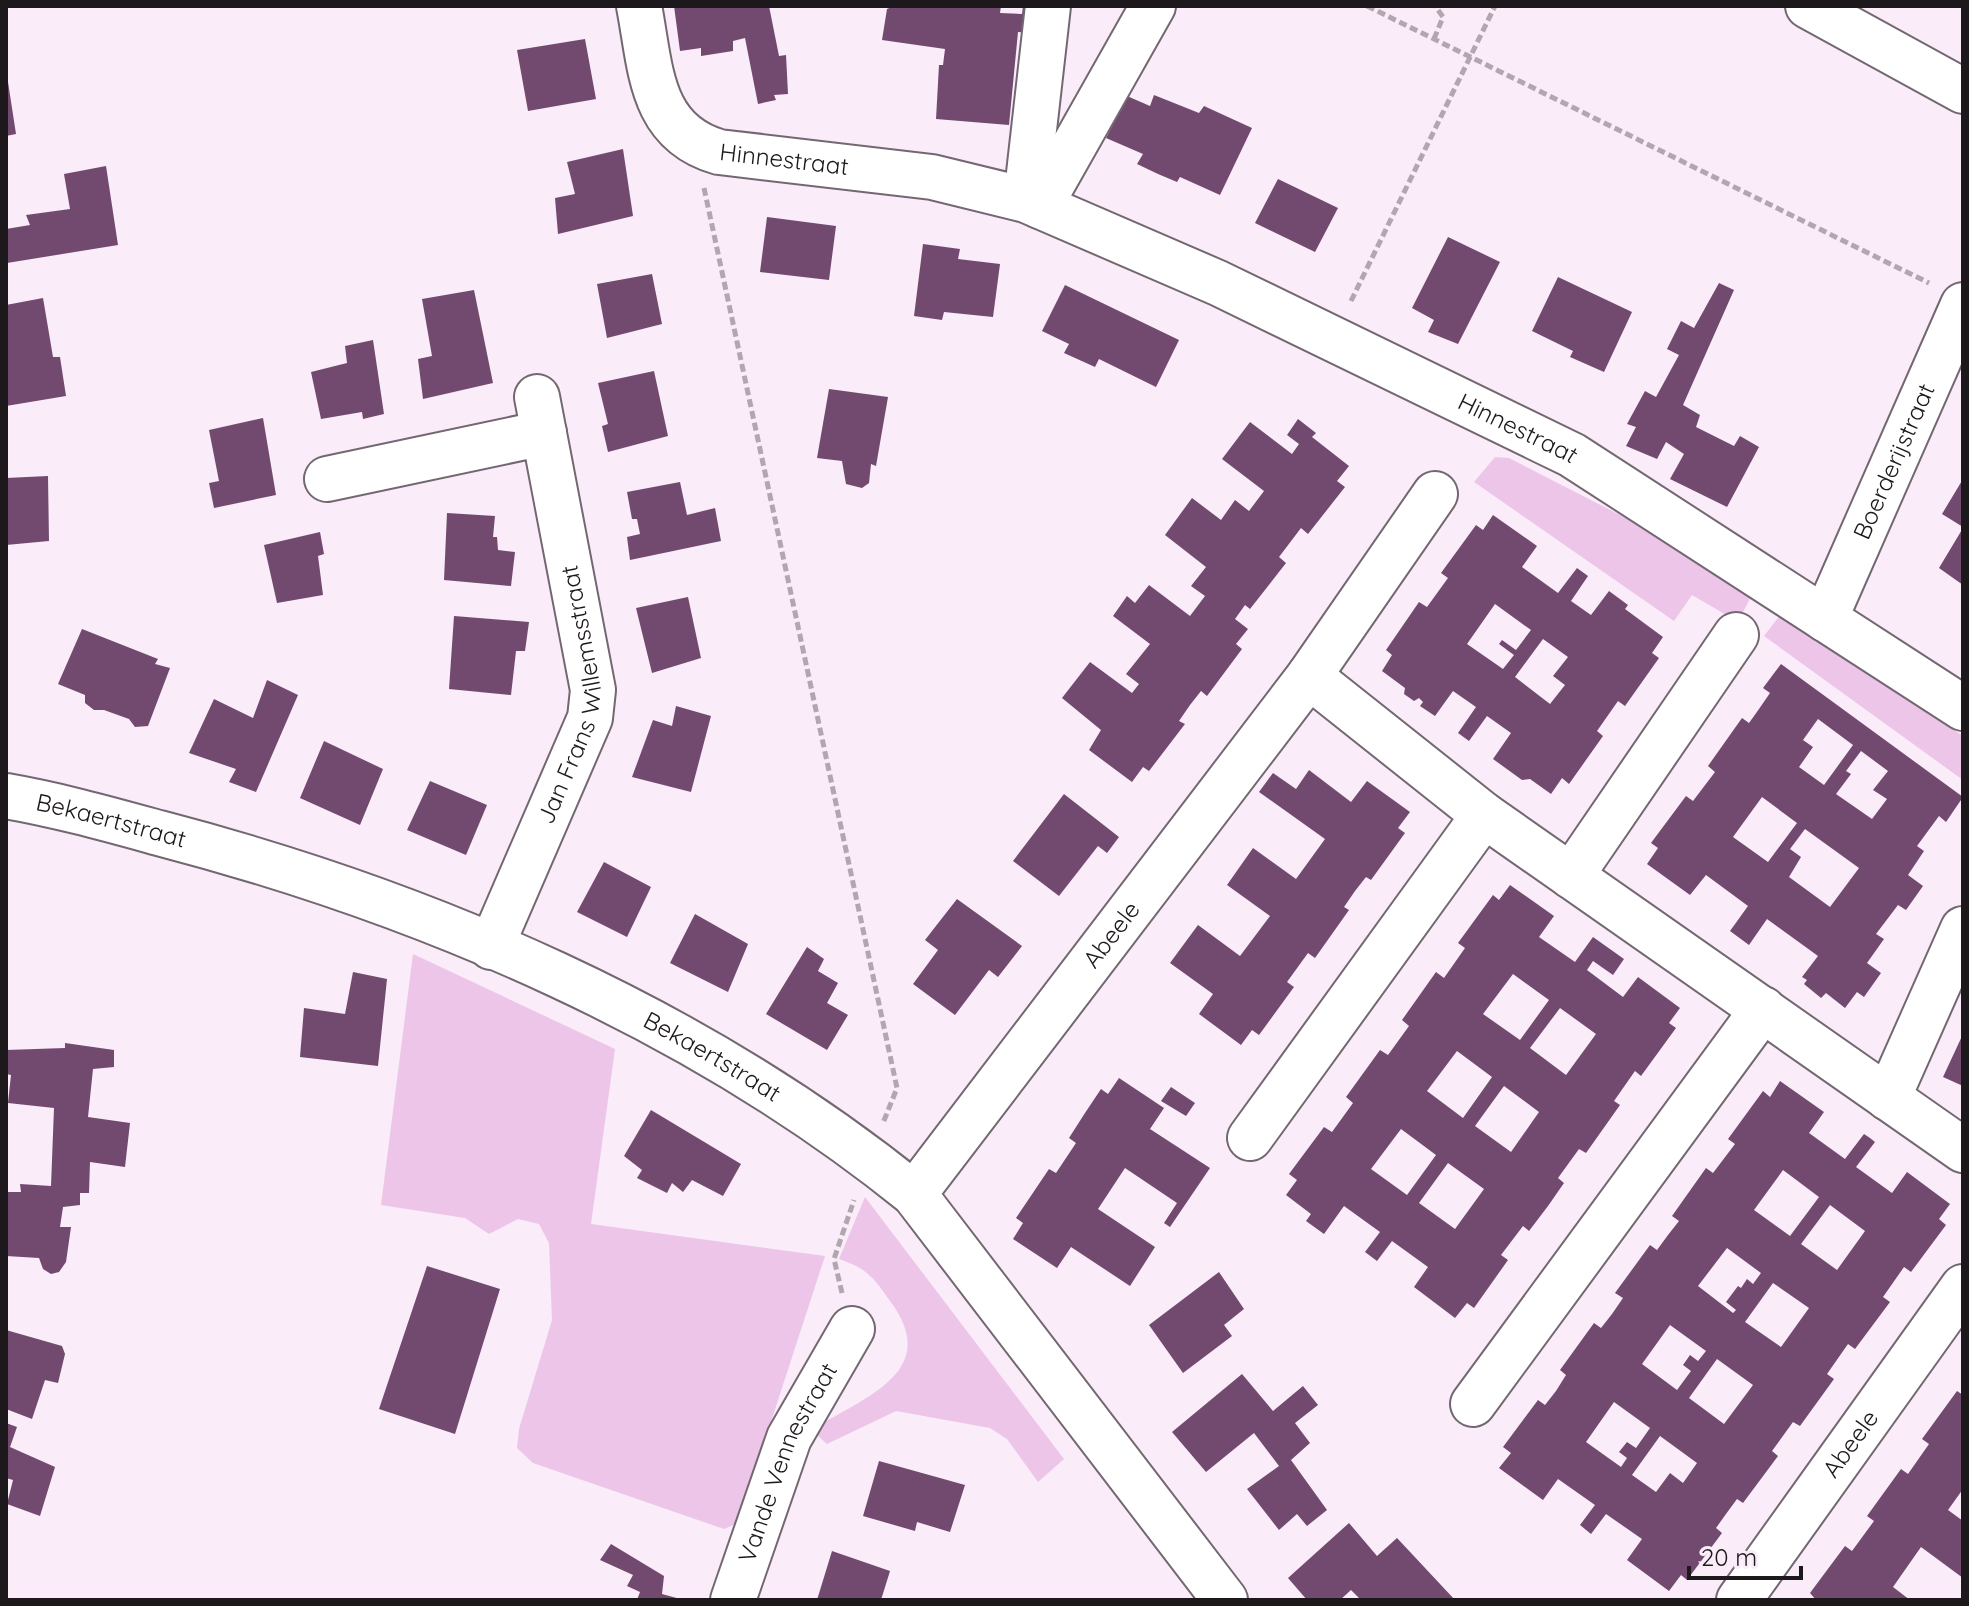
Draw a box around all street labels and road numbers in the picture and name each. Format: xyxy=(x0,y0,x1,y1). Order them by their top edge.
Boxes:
street label: Hinnestraat xyxy=(718,136,850,181)
street label: Boerderijstraat xyxy=(1846,379,1941,544)
street label: Hinnestraat xyxy=(1453,386,1584,469)
street label: Jan Frans Willemsstraat xyxy=(530,563,607,828)
street label: Bekaertstraat xyxy=(34,786,190,854)
street label: Abeele xyxy=(1076,895,1146,973)
street label: Bekaertstraat xyxy=(639,1004,787,1108)
street label: Vande Vennestraat xyxy=(731,1357,843,1566)
street label: Abeele xyxy=(1816,1404,1884,1483)

